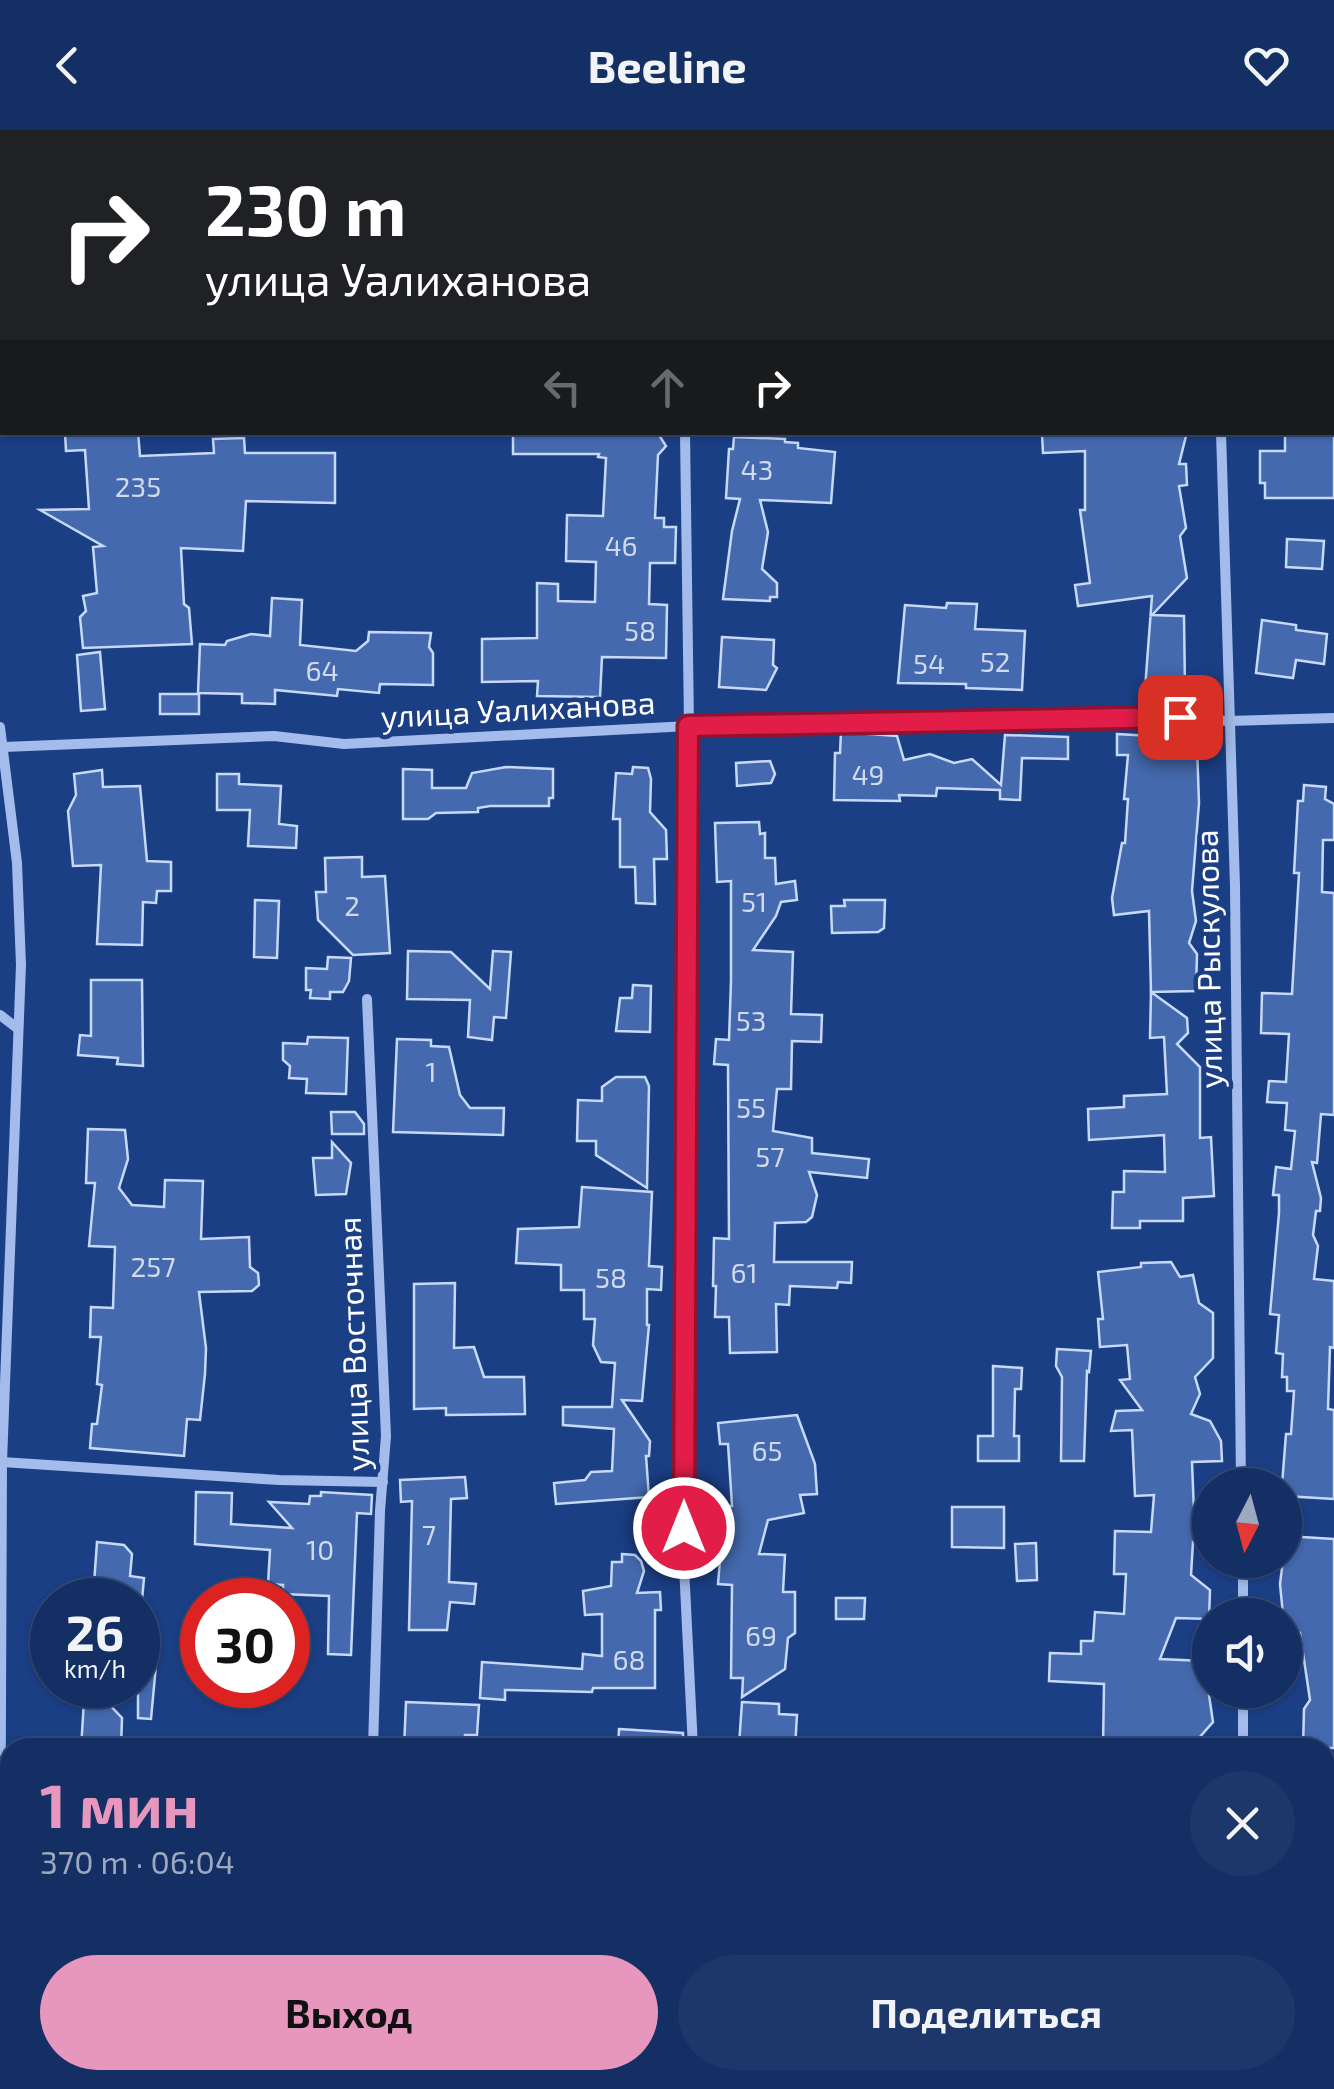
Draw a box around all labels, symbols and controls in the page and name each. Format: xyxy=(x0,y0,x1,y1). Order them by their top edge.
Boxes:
icon: back xyxy=(40,38,95,93)
text: Beeline xyxy=(587,38,747,92)
icon: heart xyxy=(1239,38,1294,93)
text: 230 m xyxy=(205,166,406,250)
icon: right xyxy=(40,170,170,300)
text: улица Уалиханова xyxy=(205,251,591,305)
icon: left xyxy=(535,360,590,415)
icon: ahead xyxy=(640,360,695,415)
icon: right xyxy=(745,360,800,415)
house number: 43 xyxy=(741,452,773,486)
house number: 235 xyxy=(115,469,161,503)
house number: 46 xyxy=(604,528,638,562)
house number: 58 xyxy=(624,613,656,647)
house number: 52 xyxy=(980,644,1010,678)
house number: 54 xyxy=(913,646,945,680)
house number: 64 xyxy=(305,653,339,687)
pin xyxy=(1138,675,1223,760)
street label: улица Уалиханова xyxy=(380,682,656,735)
icon: arrive xyxy=(1153,690,1208,745)
house number: 49 xyxy=(851,757,885,791)
street label: улица Рыскулова xyxy=(1186,829,1229,1089)
house number: 51 xyxy=(741,884,767,918)
house number: 2 xyxy=(344,888,360,922)
house number: 53 xyxy=(736,1003,766,1037)
house number: 1 xyxy=(425,1054,437,1088)
house number: 55 xyxy=(736,1090,766,1124)
house number: 57 xyxy=(755,1139,785,1173)
street label: улица Восточная xyxy=(329,1216,376,1472)
house number: 257 xyxy=(130,1249,176,1283)
house number: 61 xyxy=(730,1255,758,1289)
house number: 58 xyxy=(595,1260,627,1294)
house number: 65 xyxy=(751,1433,783,1467)
north arrow xyxy=(1192,1468,1302,1578)
map controls xyxy=(1192,1468,1302,1708)
position arrow xyxy=(632,1476,736,1580)
house number: 7 xyxy=(422,1517,436,1551)
house number: 10 xyxy=(306,1532,334,1566)
speed limit sign: 30 xyxy=(180,1578,310,1708)
button: sound xyxy=(1192,1598,1302,1708)
text: 26 xyxy=(66,1601,124,1661)
house number: 69 xyxy=(745,1618,777,1652)
house number: 68 xyxy=(612,1642,646,1676)
text: km/h xyxy=(64,1653,126,1683)
text: 1 мин xyxy=(40,1768,199,1840)
button: close xyxy=(1190,1771,1295,1876)
text: 370 m · 06:04 xyxy=(40,1842,235,1880)
button: Выход xyxy=(40,1955,658,2070)
button: Поделиться xyxy=(678,1955,1295,2070)

